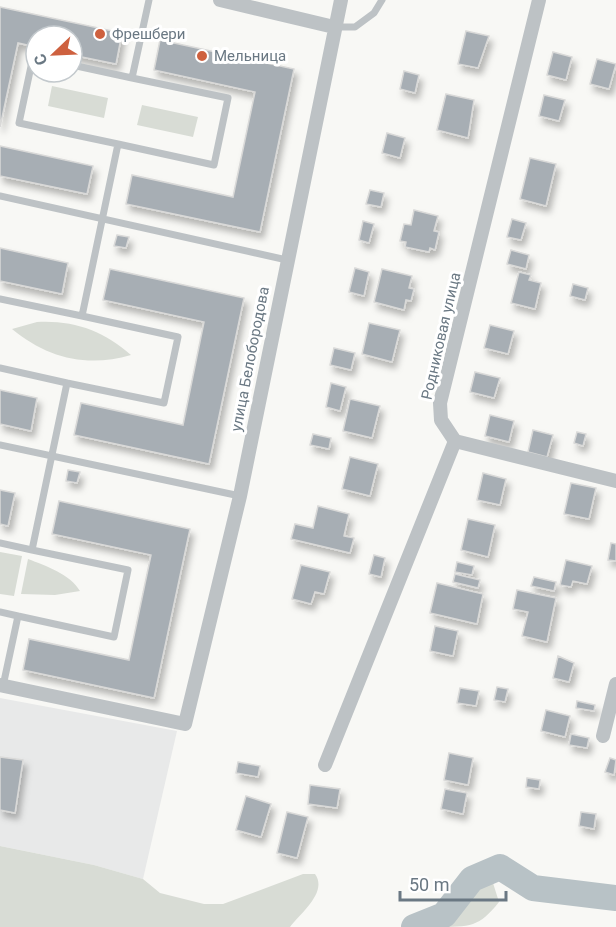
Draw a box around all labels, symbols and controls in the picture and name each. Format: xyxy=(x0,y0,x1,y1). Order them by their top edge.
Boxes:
north arrow xyxy=(24,24,84,84)
place label: Фрешбери xyxy=(112,25,185,43)
marker: Фрешбери xyxy=(93,27,107,41)
place label: Мельница xyxy=(214,47,286,65)
marker: Мельница xyxy=(195,49,209,63)
text: С xyxy=(30,51,51,68)
street label: Родниковая улица xyxy=(418,271,464,401)
street label: улица Белобородова xyxy=(227,285,273,433)
scale bar xyxy=(400,864,506,902)
text: 50 m xyxy=(409,874,449,895)

